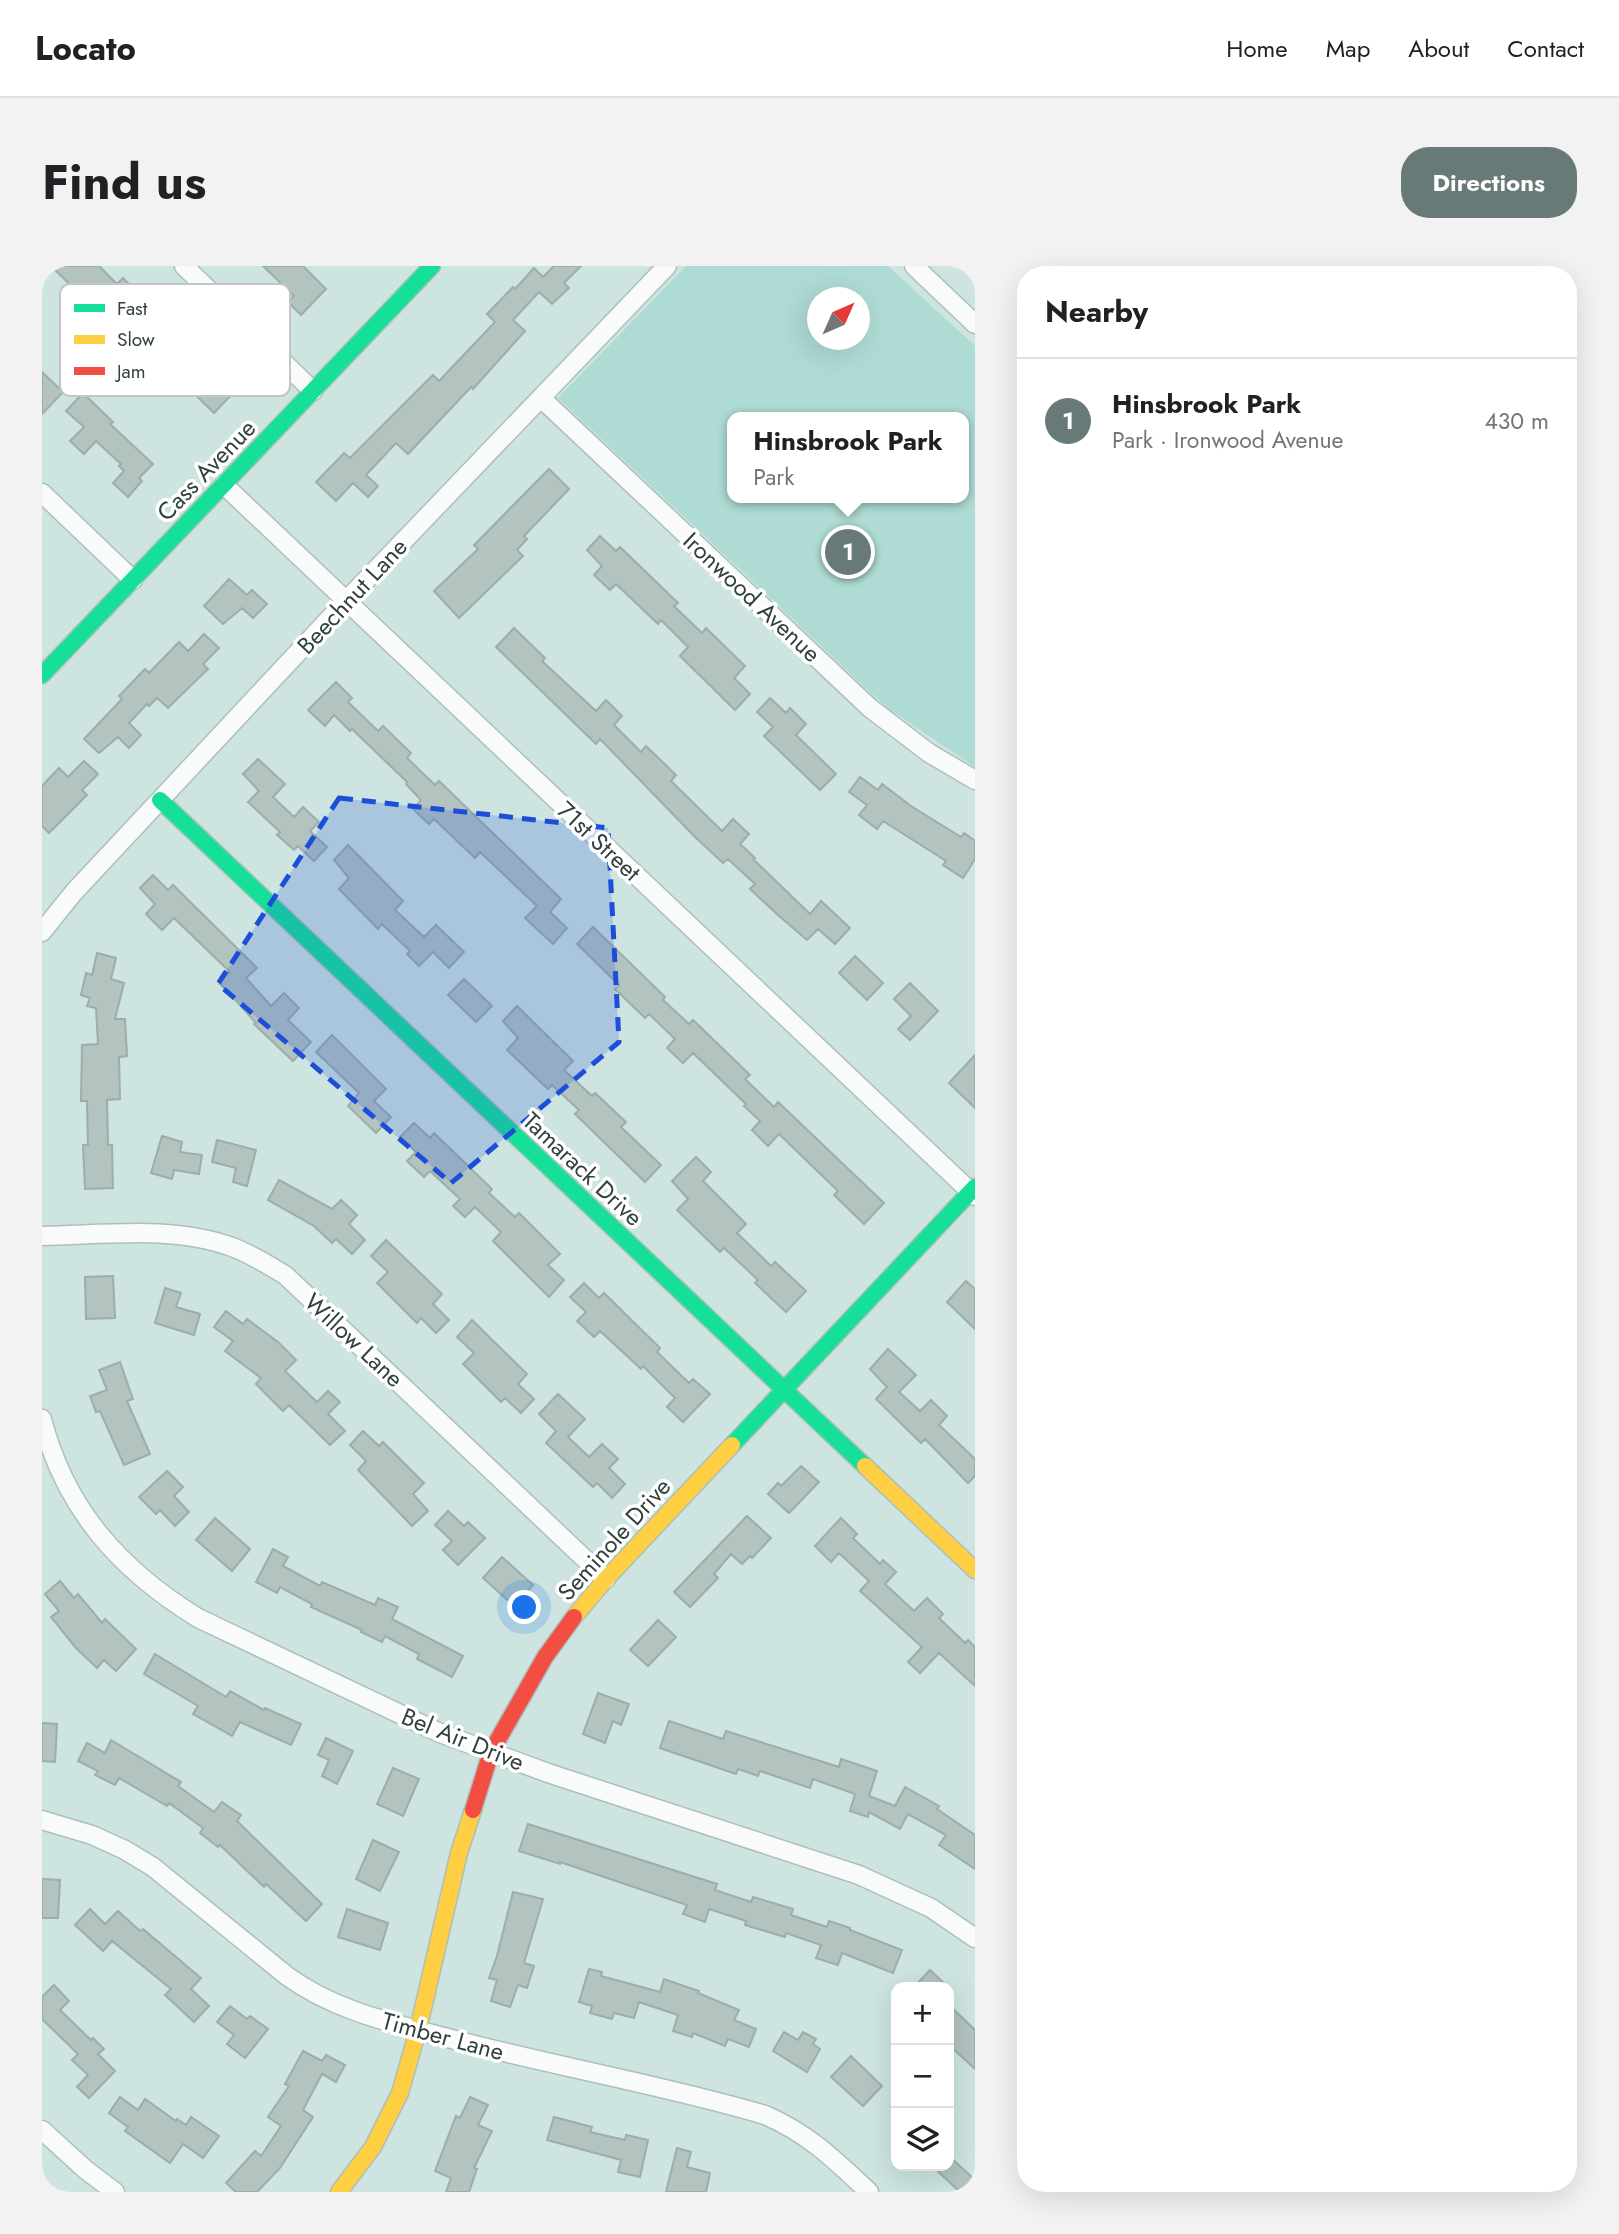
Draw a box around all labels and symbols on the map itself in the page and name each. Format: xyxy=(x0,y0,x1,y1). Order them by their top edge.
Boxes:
legend xyxy=(60,284,290,396)
north arrow xyxy=(807,287,870,350)
text: Fast xyxy=(117,295,148,322)
text: Slow xyxy=(117,326,155,353)
text: Jam xyxy=(114,358,146,385)
street label: Cass Avenue xyxy=(149,411,263,529)
street label: Ironwood Avenue xyxy=(675,524,829,670)
pin: 1 xyxy=(825,526,871,578)
street label: Beechnut Lane xyxy=(289,530,415,662)
street label: 71st Street xyxy=(549,793,649,889)
street label: Tamarack Drive xyxy=(515,1104,651,1234)
street label: Willow Lane xyxy=(296,1285,412,1395)
street label: Seminole Drive xyxy=(549,1470,679,1608)
your location xyxy=(507,1590,541,1624)
street label: Bel Air Drive xyxy=(396,1699,530,1779)
street label: Timber Lane xyxy=(378,2003,508,2069)

